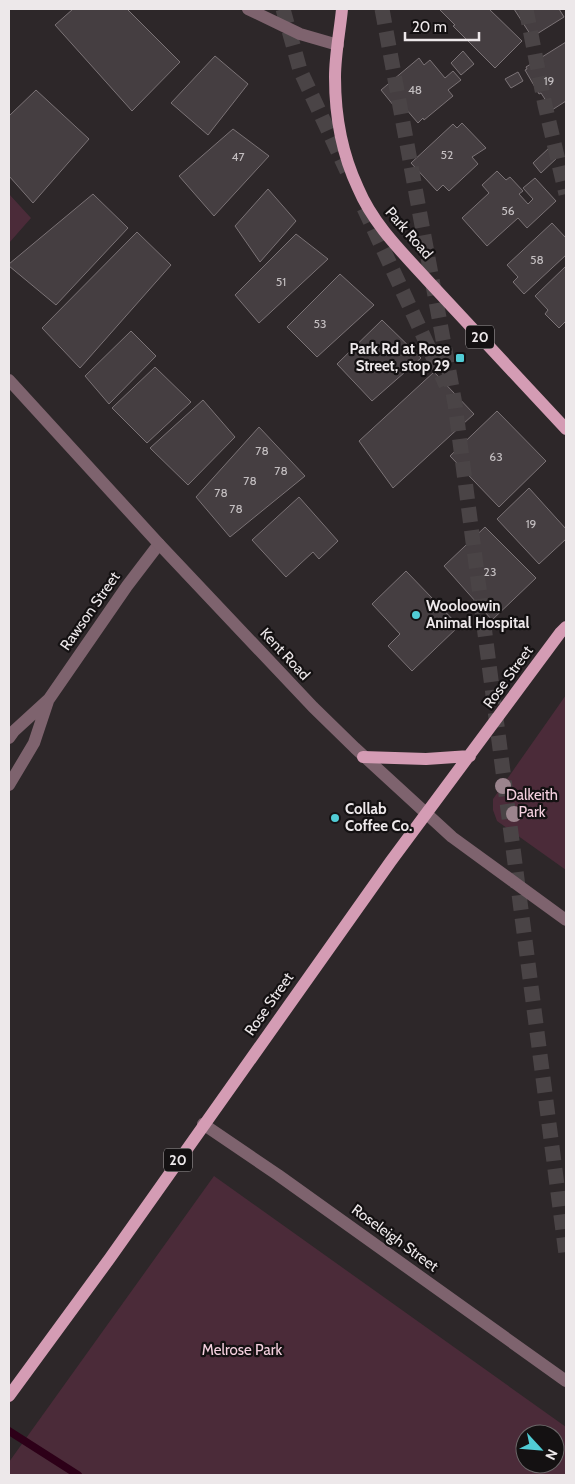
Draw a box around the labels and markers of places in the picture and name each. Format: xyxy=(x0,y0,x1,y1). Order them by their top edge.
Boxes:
place label: Park Rd at Rose Street, stop 29 xyxy=(350,340,450,375)
marker: Park Rd at Rose Street, stop 29 xyxy=(454,352,466,364)
place label: Wooloowin Animal Hospital xyxy=(426,597,530,632)
marker: Wooloowin Animal Hospital xyxy=(410,609,422,621)
place label: Collab Coffee Co. xyxy=(345,800,412,835)
marker: Collab Coffee Co. xyxy=(329,812,341,824)

